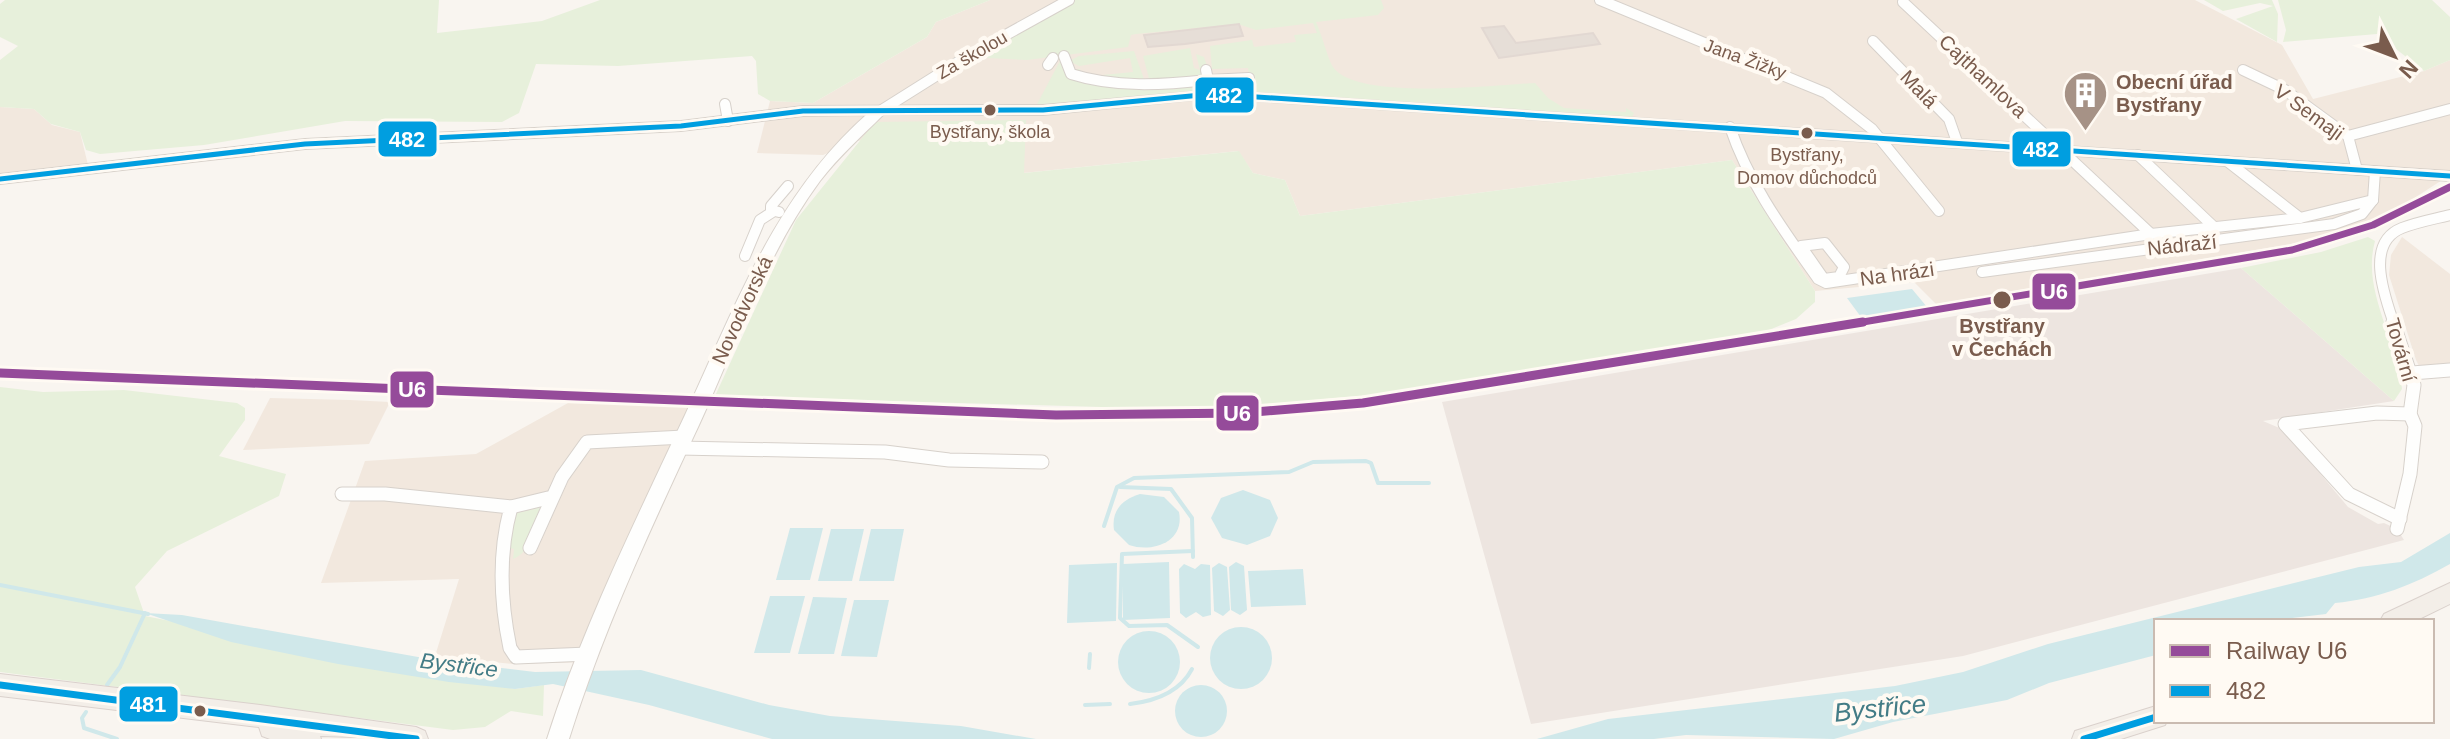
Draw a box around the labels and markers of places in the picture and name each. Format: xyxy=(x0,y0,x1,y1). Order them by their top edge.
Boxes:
building icon: Obecní úřad Bystřany xyxy=(2061,69,2109,132)
place label: Obecní úřad Bystřany xyxy=(2116,71,2233,116)
marker: Bystřany, škola xyxy=(982,102,998,118)
place label: Bystřany, škola xyxy=(930,122,1051,142)
marker: Bystřany, Domov důchodců xyxy=(1799,125,1815,141)
place label: Bystřany, Domov důchodců xyxy=(1737,145,1877,188)
marker: Bystřany v Čechách xyxy=(1991,289,2013,311)
place label: Bystřany v Čechách xyxy=(1952,315,2052,360)
unlabelled marker xyxy=(192,703,208,719)

